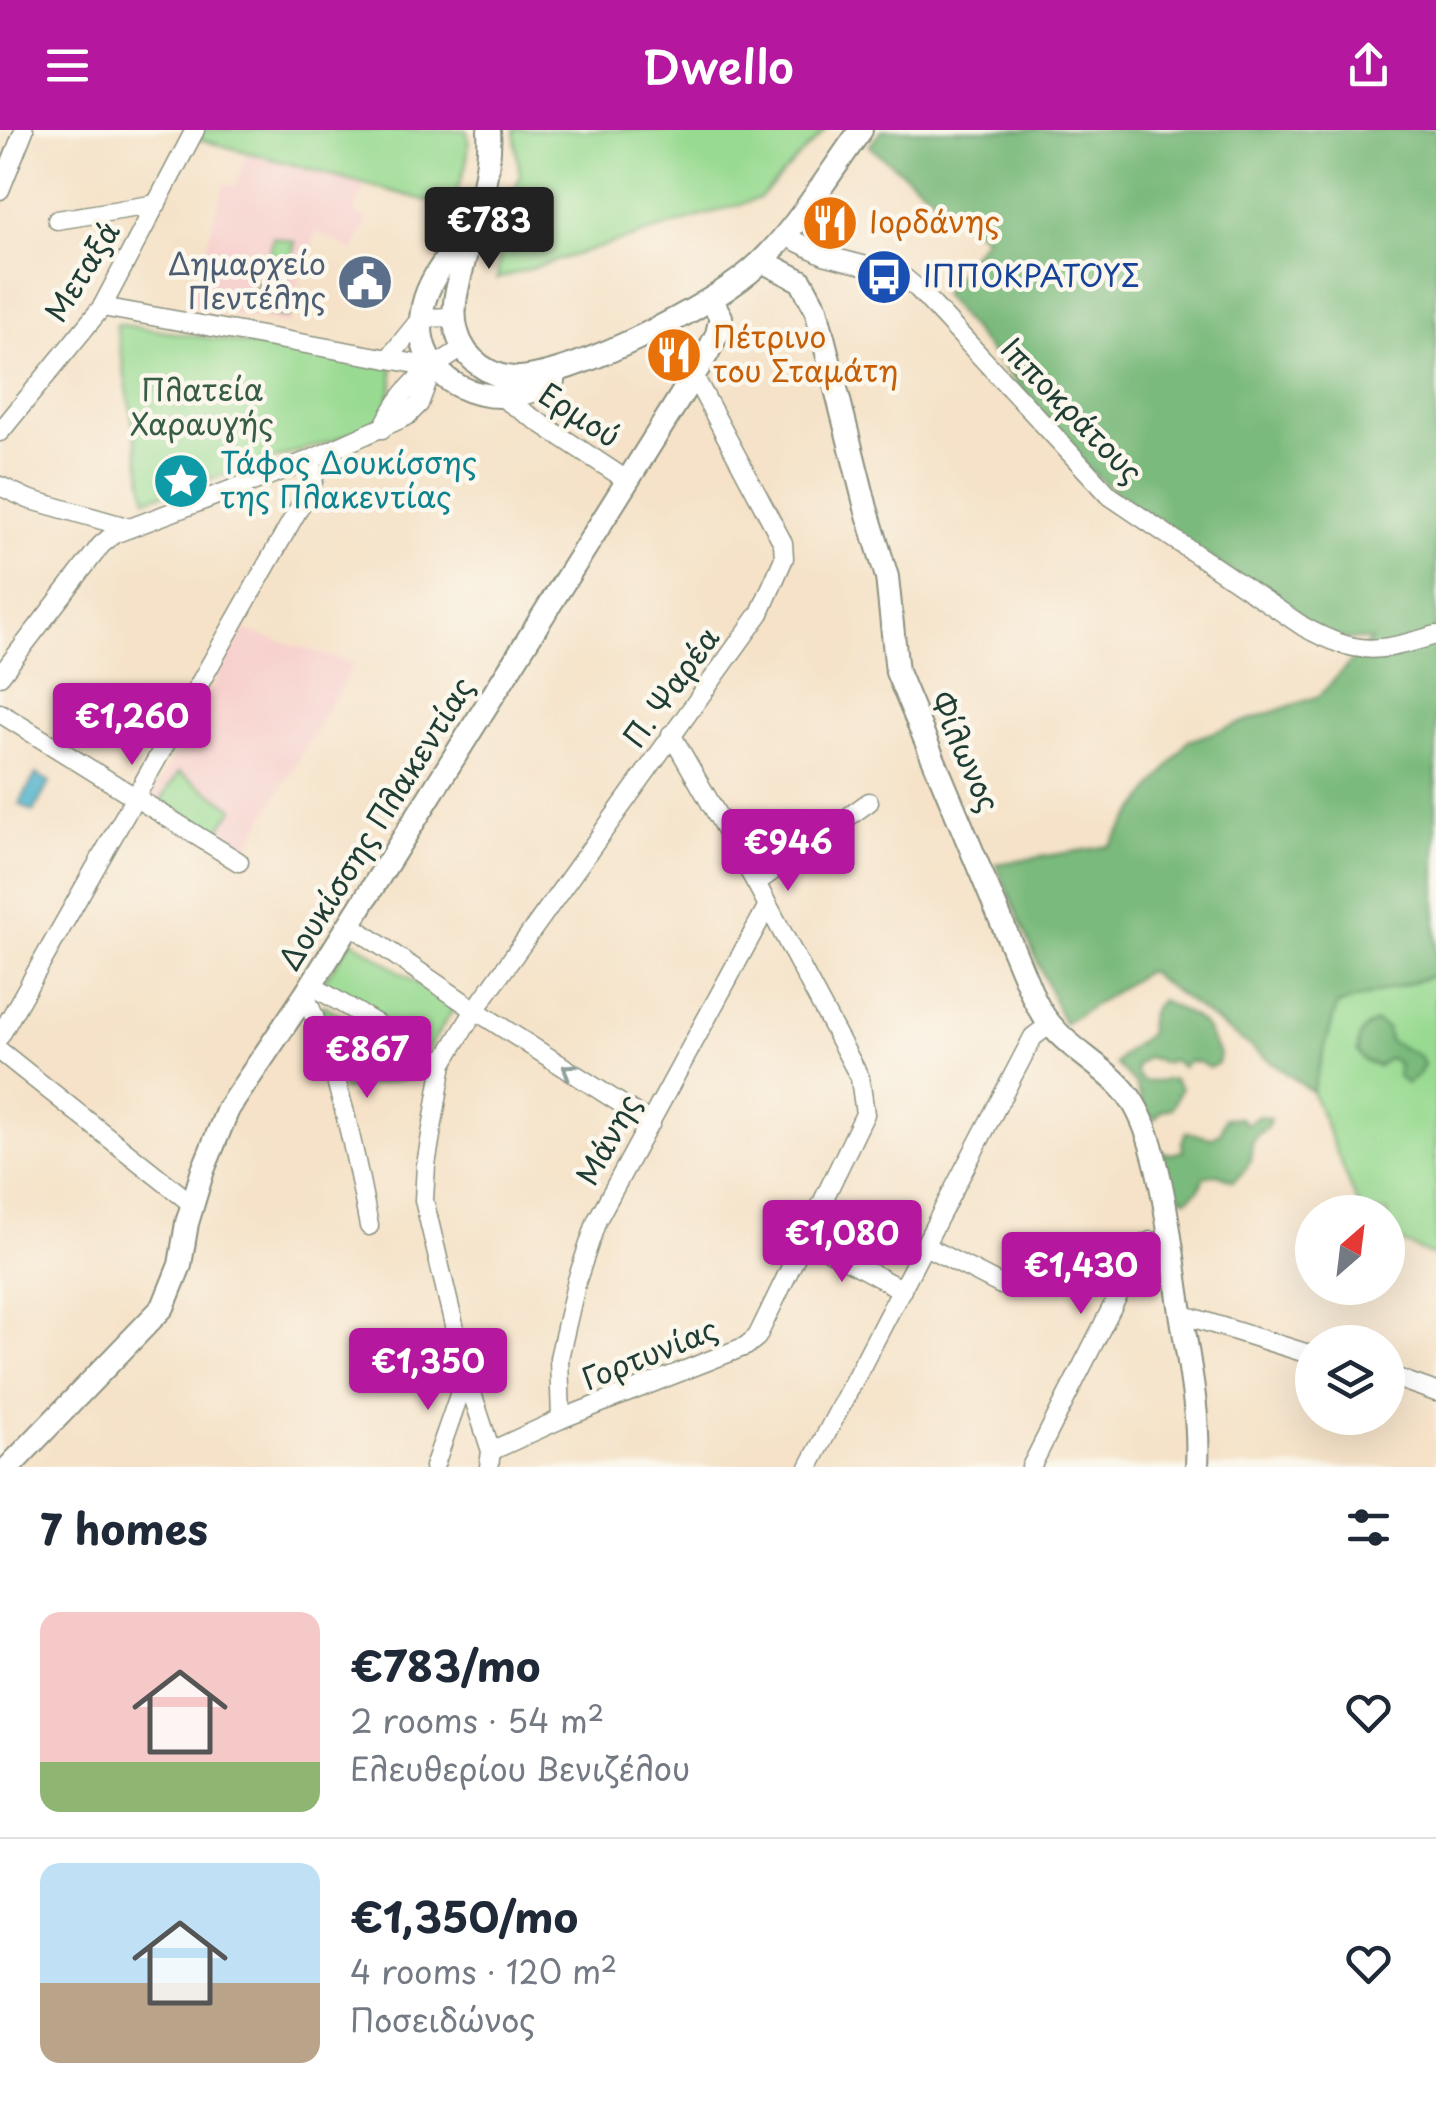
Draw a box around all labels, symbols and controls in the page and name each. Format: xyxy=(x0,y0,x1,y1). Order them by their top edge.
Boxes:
text: Dwello xyxy=(642,31,794,99)
icon: menu xyxy=(40,38,95,93)
icon: share xyxy=(1341,38,1396,93)
pin: €783 xyxy=(430,187,548,272)
restaurant icon: Ιορδάνης xyxy=(800,193,860,253)
text: €783 xyxy=(447,195,531,243)
place label: Ιορδάνης xyxy=(869,198,1000,243)
street label: Μεταξά xyxy=(32,211,130,330)
place label: Δημαρχείο Πεντέλης xyxy=(168,240,326,319)
bus stop icon: ΙΠΠΟΚΡΑΤΟΥΣ xyxy=(854,247,914,307)
public building icon: Δημαρχείο Πεντέλης xyxy=(335,252,395,312)
place label: ΙΠΠΟΚΡΑΤΟΥΣ xyxy=(923,252,1140,297)
place label: Πέτρινο του Σταμάτη xyxy=(713,313,899,392)
restaurant icon: Πέτρινο του Σταμάτη xyxy=(644,325,704,385)
street label: Ιπποκράτους xyxy=(992,326,1154,492)
park label: Πλατεία Χαραυγής xyxy=(130,366,274,445)
street label: Ερμού xyxy=(531,371,630,457)
place label: Τάφος Δουκίσσης της Πλακεντίας xyxy=(220,439,477,518)
place icon: Τάφος Δουκίσσης της Πλακεντίας xyxy=(151,451,211,511)
street label: Π. Ψαρέα xyxy=(611,617,729,756)
street label: Δουκίσσης Πλακεντίας xyxy=(266,667,484,978)
pin: €1,260 xyxy=(51,683,213,768)
street label: Φίλωνος xyxy=(920,684,1013,818)
text: €1,260 xyxy=(75,691,189,739)
pin: €946 xyxy=(729,809,847,894)
text: €946 xyxy=(744,817,832,865)
pin: €867 xyxy=(308,1016,426,1101)
text: €867 xyxy=(325,1024,409,1072)
one-way arrow xyxy=(561,1064,579,1083)
street label: Μάνης xyxy=(563,1085,650,1193)
north arrow xyxy=(1295,1195,1405,1305)
map controls xyxy=(1295,1195,1405,1435)
pin: €1,080 xyxy=(761,1200,923,1285)
text: €1,080 xyxy=(785,1208,899,1256)
pin: €1,430 xyxy=(1000,1232,1162,1317)
text: €1,430 xyxy=(1024,1240,1138,1288)
street label: Γορτυνίας xyxy=(574,1305,724,1400)
button: layers xyxy=(1295,1325,1405,1435)
pin: €1,350 xyxy=(347,1328,509,1413)
text: €1,350 xyxy=(371,1336,485,1384)
text: 7 homes xyxy=(40,1496,208,1559)
icon: filters xyxy=(1341,1500,1396,1555)
text: €783/mo xyxy=(350,1633,541,1696)
icon: home xyxy=(120,1652,240,1772)
icon: heart xyxy=(1341,1685,1396,1740)
text: 2 rooms · 54 m² xyxy=(350,1696,604,1744)
text: Ελευθερίου Βενιζέλου xyxy=(350,1744,690,1792)
text: €1,350/mo xyxy=(350,1884,578,1947)
icon: home xyxy=(120,1903,240,2023)
icon: heart xyxy=(1341,1936,1396,1991)
text: 4 rooms · 120 m² xyxy=(350,1947,617,1995)
text: Ποσειδώνος xyxy=(350,1995,535,2043)

